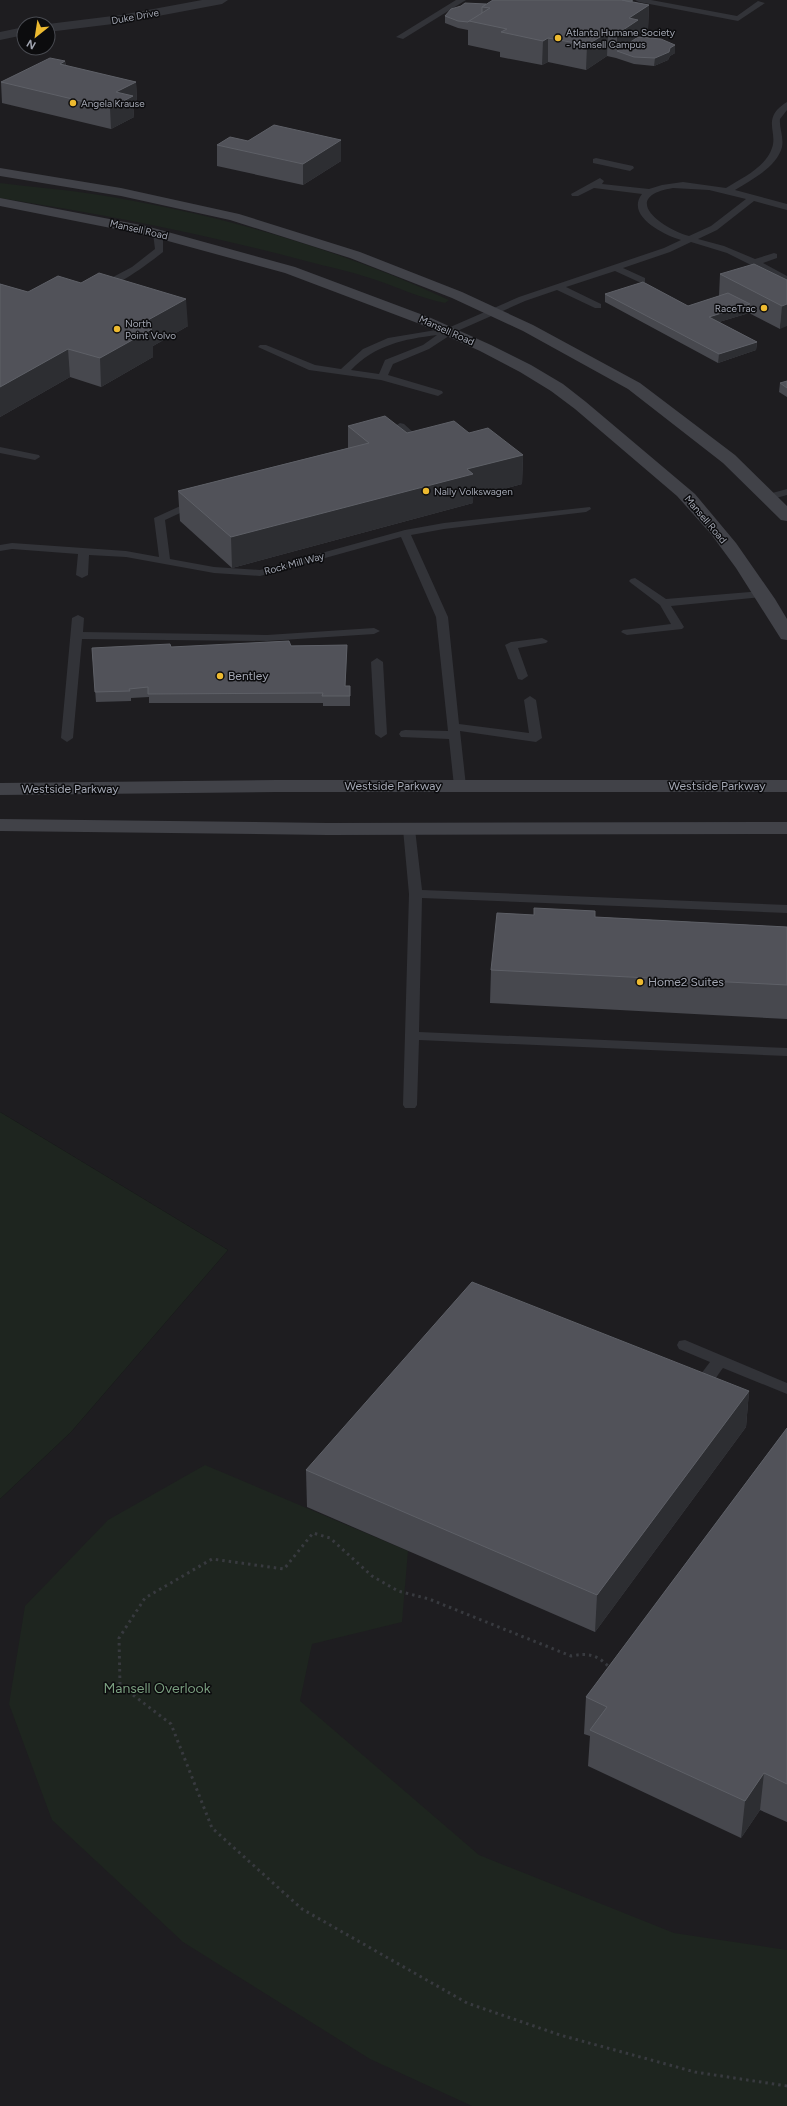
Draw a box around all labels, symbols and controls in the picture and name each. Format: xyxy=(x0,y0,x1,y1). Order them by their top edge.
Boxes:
street label: Duke Drive xyxy=(110,6,161,27)
north arrow xyxy=(16,16,56,56)
place label: Atlanta Humane Society - Mansell Campus xyxy=(566,26,676,51)
marker: Atlanta Humane Society - Mansell Campus xyxy=(553,33,563,43)
text: N xyxy=(24,36,38,52)
place label: Angela Krause xyxy=(81,97,145,110)
marker: Angela Krause xyxy=(68,98,78,108)
street label: Mansell Road xyxy=(109,217,169,243)
place label: RaceTrac xyxy=(715,302,757,315)
marker: RaceTrac xyxy=(759,303,769,313)
street label: Mansell Road xyxy=(417,312,477,348)
place label: North Point Volvo xyxy=(125,317,176,342)
marker: North Point Volvo xyxy=(112,324,122,334)
place label: Nally Volkswagen xyxy=(434,485,513,498)
marker: Nally Volkswagen xyxy=(421,486,431,496)
street label: Mansell Road xyxy=(682,492,730,546)
street label: Rock Mill Way xyxy=(263,549,326,578)
place label: Bentley xyxy=(228,669,269,683)
marker: Bentley xyxy=(215,671,225,681)
street label: Westside Parkway xyxy=(344,779,442,793)
street label: Westside Parkway xyxy=(668,779,766,793)
street label: Westside Parkway xyxy=(21,782,119,796)
place label: Home2 Suites xyxy=(648,975,724,989)
marker: Home2 Suites xyxy=(635,977,645,987)
park label: Mansell Overlook xyxy=(103,1680,211,1697)

